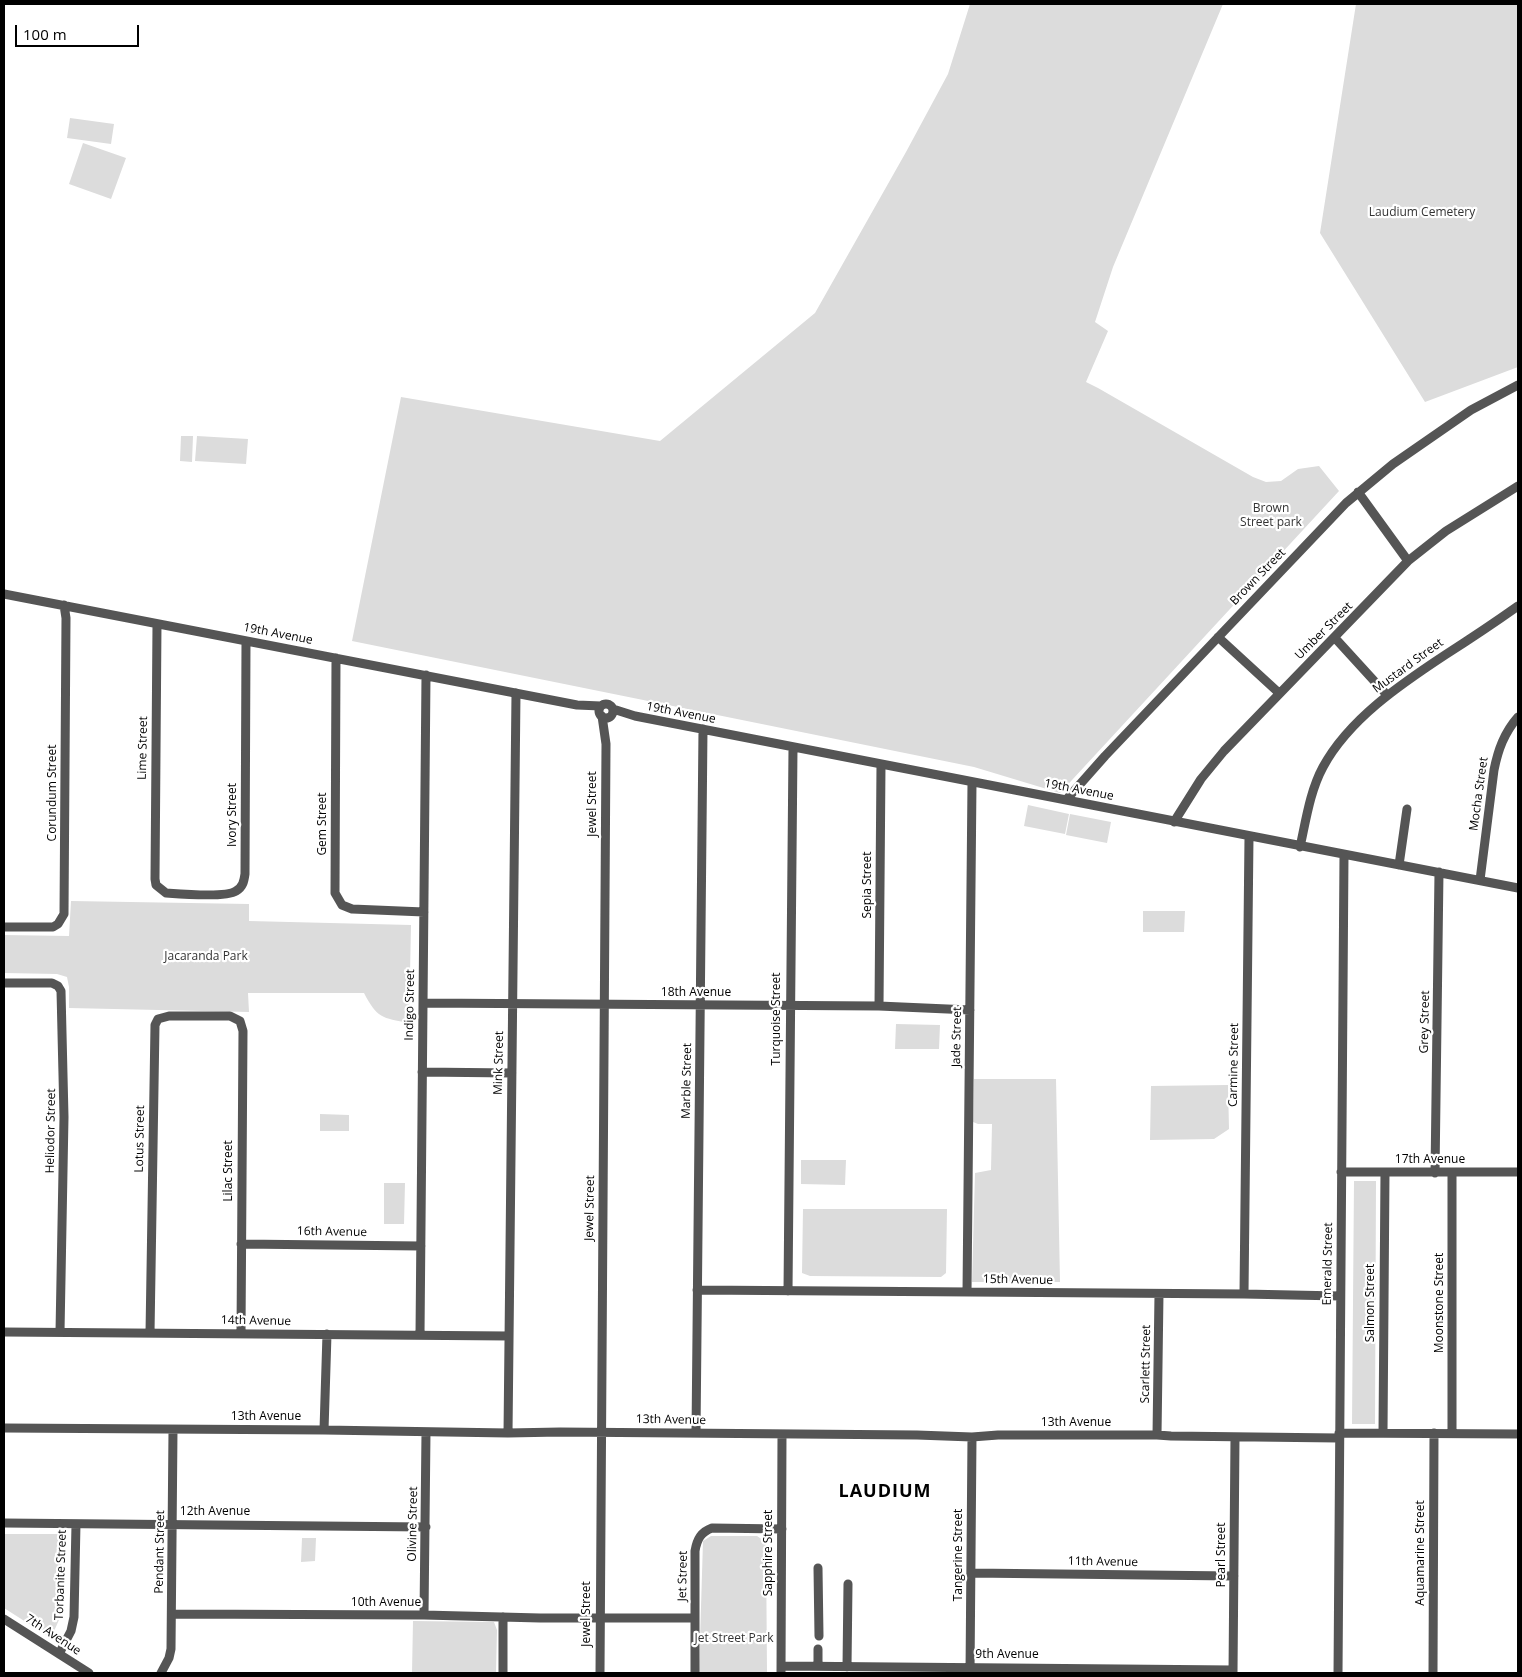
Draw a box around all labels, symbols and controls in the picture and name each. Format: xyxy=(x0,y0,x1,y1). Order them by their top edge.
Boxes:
scale bar xyxy=(18,15,141,47)
text: 100 m xyxy=(23,24,67,44)
park label: Laudium Cemetery xyxy=(1369,206,1475,220)
park label: Brown Street park xyxy=(1240,502,1302,530)
street label: Brown Street xyxy=(1227,546,1289,608)
street label: Umber Street xyxy=(1292,599,1356,663)
street label: 19th Avenue xyxy=(242,620,314,648)
street label: Mustard Street xyxy=(1370,636,1446,696)
street label: 19th Avenue xyxy=(645,699,717,727)
street label: Lime Street xyxy=(135,716,151,780)
street label: Corundum Street xyxy=(46,745,60,841)
street label: Mocha Street xyxy=(1467,756,1491,832)
street label: Jewel Street xyxy=(586,771,600,837)
street label: 19th Avenue xyxy=(1043,776,1115,804)
street label: Ivory Street xyxy=(226,783,240,847)
street label: Gem Street xyxy=(316,792,330,856)
street label: Sepia Street xyxy=(861,852,875,918)
park label: Jacaranda Park xyxy=(164,950,248,964)
street label: Indigo Street xyxy=(402,969,418,1041)
street label: Turquoise Street xyxy=(770,973,784,1065)
street label: 18th Avenue xyxy=(661,986,731,1000)
street label: Grey Street xyxy=(1417,990,1433,1054)
street label: Jade Street xyxy=(949,1007,965,1067)
street label: Carmine Street xyxy=(1226,1023,1242,1107)
street label: Mink Street xyxy=(491,1031,507,1095)
street label: Marble Street xyxy=(679,1043,695,1119)
street label: Heliodor Street xyxy=(43,1088,59,1174)
street label: Lotus Street xyxy=(132,1105,148,1173)
street label: Lilac Street xyxy=(222,1140,236,1202)
street label: 17th Avenue xyxy=(1395,1153,1465,1167)
street label: Jewel Street xyxy=(582,1175,598,1241)
street label: Emerald Street xyxy=(1320,1222,1336,1306)
street label: 16th Avenue xyxy=(297,1224,367,1240)
street label: Moonstone Street xyxy=(1433,1253,1447,1353)
street label: Salmon Street xyxy=(1364,1264,1378,1342)
street label: 15th Avenue xyxy=(983,1272,1053,1288)
street label: 14th Avenue xyxy=(221,1313,291,1329)
street label: Scarlett Street xyxy=(1138,1324,1154,1404)
street label: 13th Avenue xyxy=(231,1410,301,1424)
street label: 13th Avenue xyxy=(636,1412,706,1428)
street label: 13th Avenue xyxy=(1041,1416,1111,1430)
district label: LAUDIUM xyxy=(838,1481,932,1503)
street label: Olivine Street xyxy=(405,1486,421,1562)
street label: Aquamarine Street xyxy=(1414,1500,1428,1606)
street label: 12th Avenue xyxy=(180,1505,250,1519)
street label: Tangerine Street xyxy=(952,1509,966,1601)
street label: Pendant Street xyxy=(152,1510,168,1594)
street label: Sapphire Street xyxy=(762,1510,776,1596)
street label: Pearl Street xyxy=(1215,1522,1229,1588)
street label: Torbanite Street xyxy=(52,1529,70,1621)
street label: Jet Street xyxy=(675,1550,691,1602)
street label: 11th Avenue xyxy=(1068,1554,1138,1570)
street label: Jewel Street xyxy=(580,1581,594,1647)
street label: 10th Avenue xyxy=(351,1596,421,1610)
street label: 7th Avenue xyxy=(22,1612,84,1658)
park label: Jet Street Park xyxy=(694,1632,774,1646)
street label: 9th Avenue xyxy=(975,1648,1039,1662)

